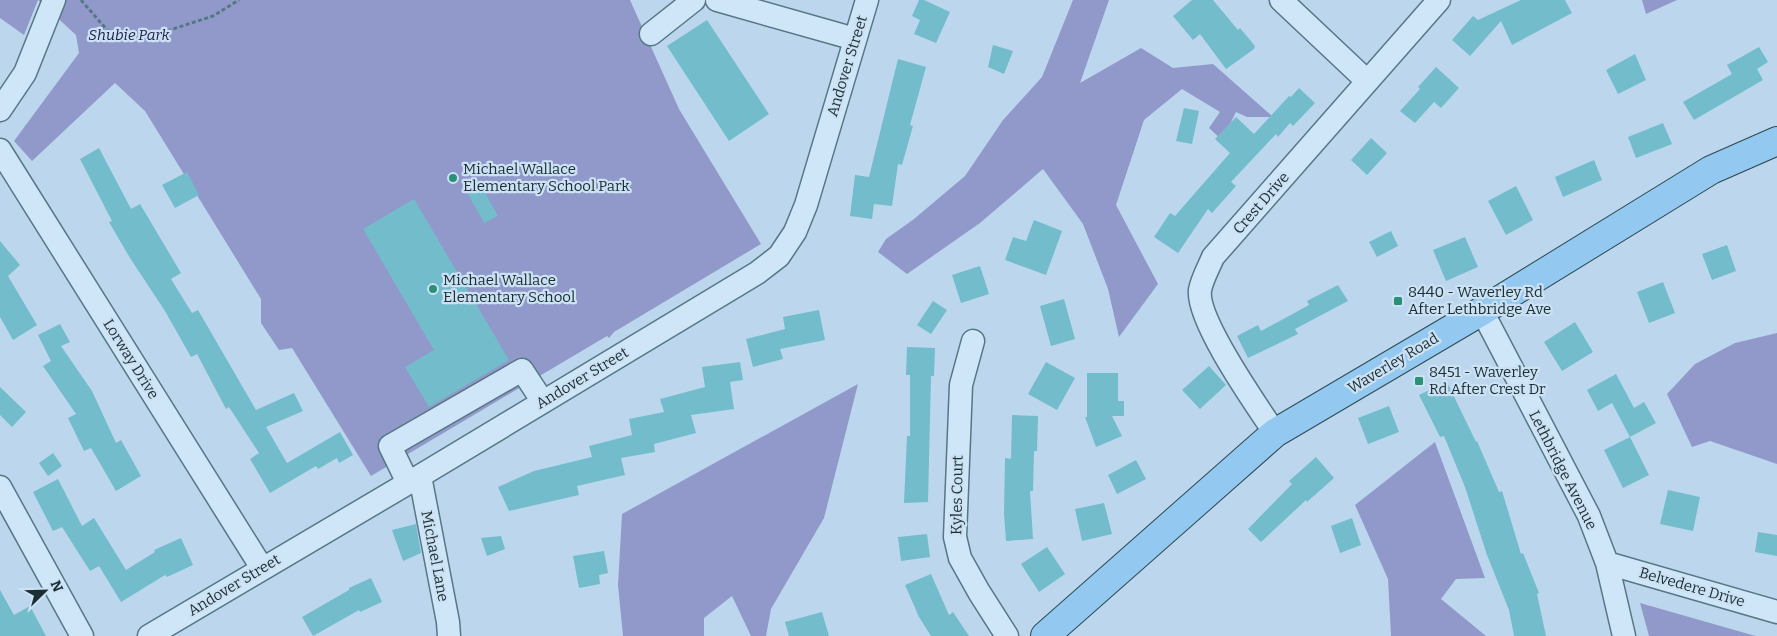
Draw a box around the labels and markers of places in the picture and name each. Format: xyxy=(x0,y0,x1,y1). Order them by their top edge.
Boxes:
place label: Michael Wallace Elementary School Park xyxy=(463,160,630,195)
marker: Michael Wallace Elementary School Park xyxy=(447,172,459,184)
place label: Michael Wallace Elementary School xyxy=(443,271,575,306)
marker: Michael Wallace Elementary School xyxy=(427,283,439,295)
place label: 8440 - Waverley Rd After Lethbridge Ave xyxy=(1408,283,1551,318)
marker: 8440 - Waverley Rd After Lethbridge Ave xyxy=(1392,295,1404,307)
place label: 8451 - Waverley Rd After Crest Dr xyxy=(1429,363,1546,398)
marker: 8451 - Waverley Rd After Crest Dr xyxy=(1413,375,1425,387)

